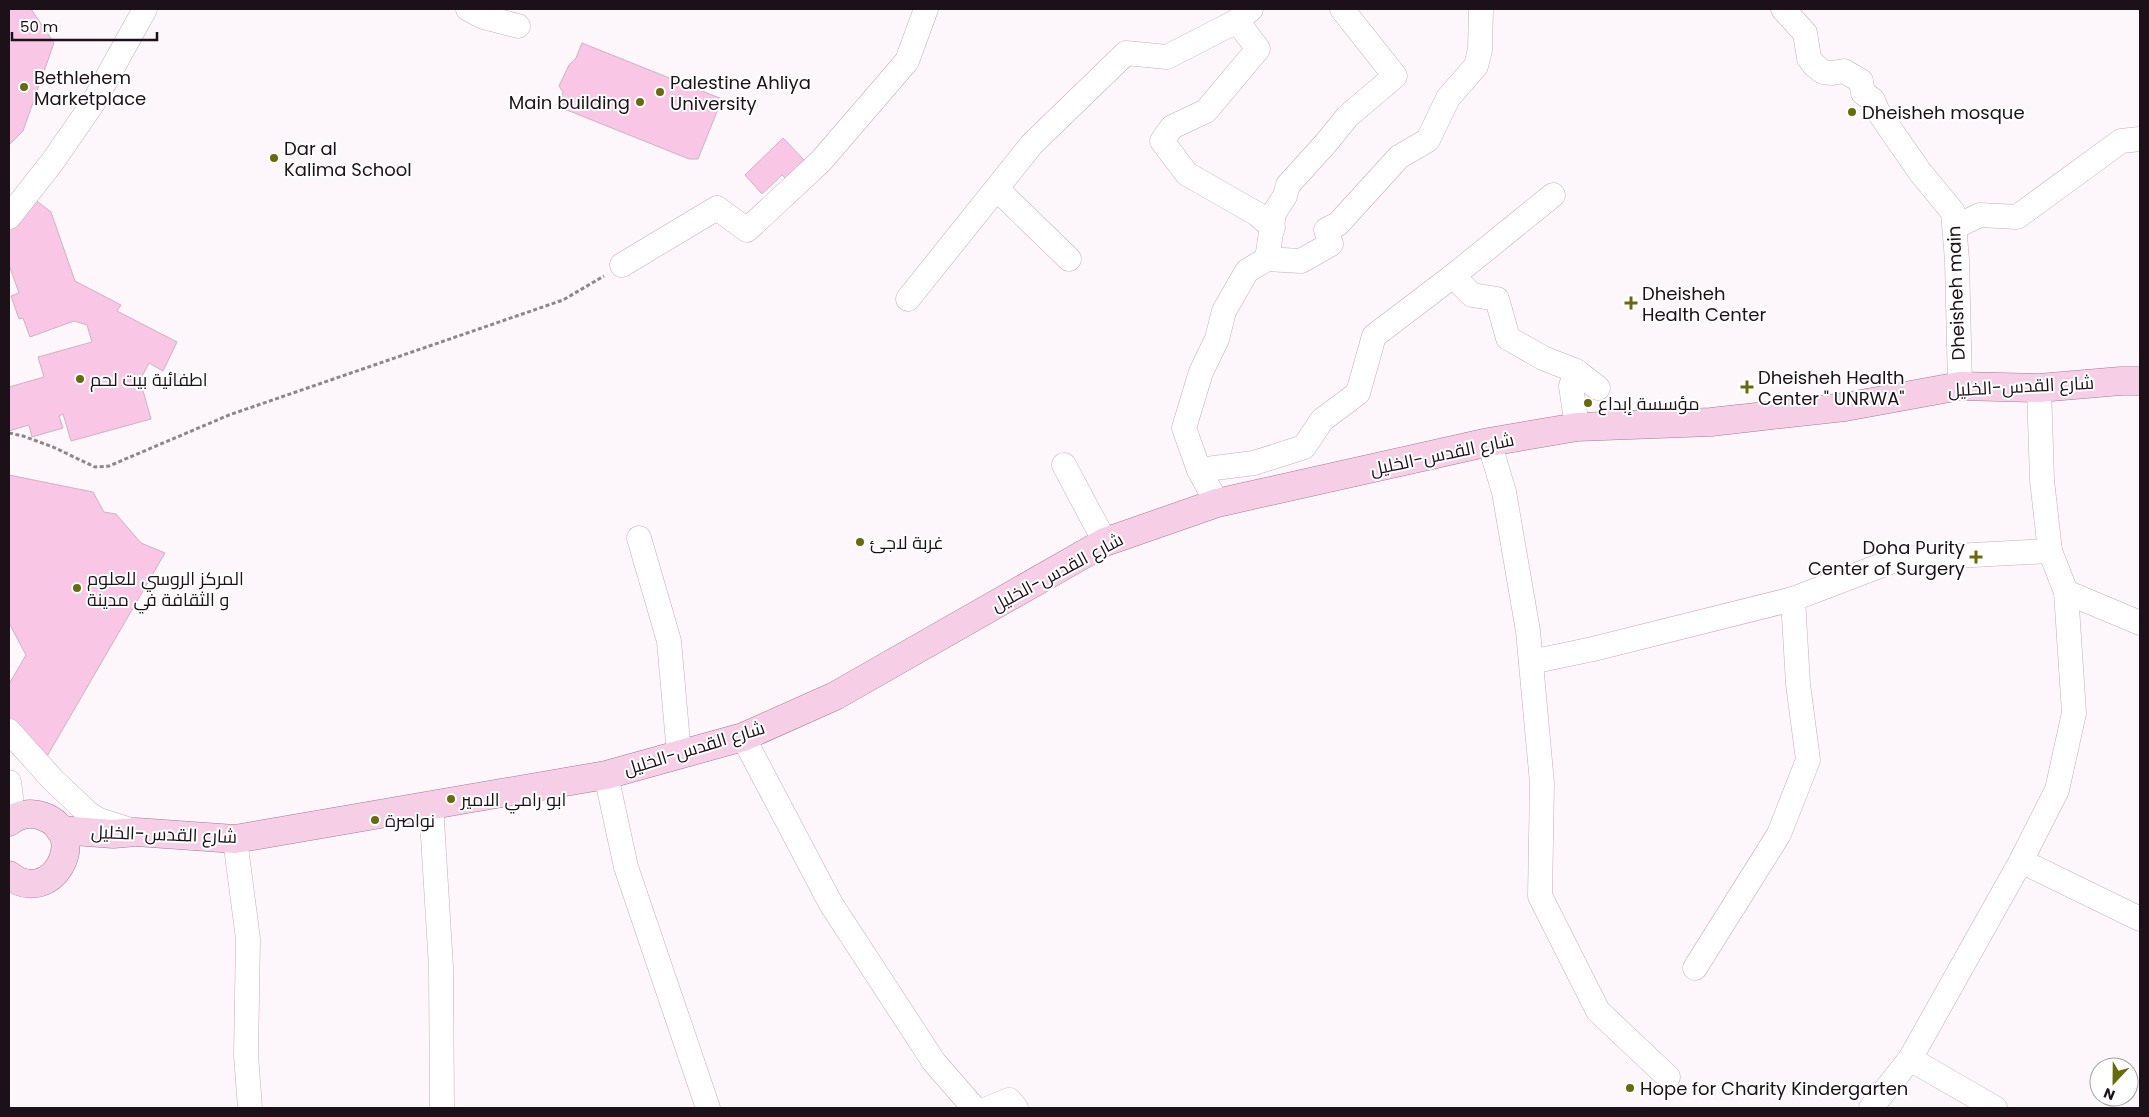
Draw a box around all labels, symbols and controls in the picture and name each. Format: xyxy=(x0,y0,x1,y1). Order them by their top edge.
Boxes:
scale bar xyxy=(12,10,158,42)
text: 50 m xyxy=(20,16,58,37)
place label: Bethlehem Marketplace xyxy=(34,65,146,111)
place label: Palestine Ahliya University xyxy=(670,70,811,116)
marker: Bethlehem Marketplace xyxy=(18,81,30,93)
marker: Palestine Ahliya University xyxy=(654,86,666,98)
place label: Main building xyxy=(509,90,630,115)
marker: Main building xyxy=(634,96,646,108)
place label: Dheisheh mosque xyxy=(1862,100,2025,125)
marker: Dheisheh mosque xyxy=(1846,106,1858,118)
place label: Dar al Kalima School xyxy=(284,136,412,182)
marker: Dar al Kalima School xyxy=(268,152,280,164)
street label: Dheisheh main xyxy=(1941,225,1971,361)
place label: Dheisheh Health Center xyxy=(1642,281,1766,327)
marker: Dheisheh Health Center xyxy=(1624,296,1638,310)
place label: Dheisheh Health Center " UNRWA" xyxy=(1758,365,1905,411)
place label: اطفائية بيت لحم xyxy=(90,367,208,392)
street label: شارع القدس-الخليل xyxy=(1947,370,2095,402)
marker: اطفائية بيت لحم xyxy=(74,373,86,385)
marker: Dheisheh Health Center " UNRWA" xyxy=(1740,380,1754,394)
place label: مؤسسة إبداع xyxy=(1598,391,1700,416)
marker: مؤسسة إبداع xyxy=(1582,397,1594,409)
street label: شارع القدس-الخليل xyxy=(1368,427,1516,481)
street label: شارع القدس-الخليل xyxy=(987,527,1127,617)
place label: غربة لاجئ xyxy=(870,530,944,555)
place label: Doha Purity Center of Surgery xyxy=(1808,535,1965,581)
marker: غربة لاجئ xyxy=(854,536,866,548)
marker: Doha Purity Center of Surgery xyxy=(1969,550,1983,564)
place label: المركز الروسي للعلوم و الثقافة في مدينة xyxy=(87,566,244,614)
marker: المركز الروسي للعلوم و الثقافة في مدينة xyxy=(71,582,83,594)
street label: شارع القدس-الخليل xyxy=(620,715,768,781)
place label: ابو رامي الامير xyxy=(460,787,566,814)
marker: ابو رامي الامير xyxy=(445,793,457,805)
place label: نواصرة xyxy=(385,808,435,833)
marker: نواصرة xyxy=(369,814,381,826)
street label: شارع القدس-الخليل xyxy=(90,819,238,849)
north arrow xyxy=(2089,1057,2139,1107)
place label: Hope for Charity Kindergarten xyxy=(1640,1076,1908,1101)
marker: Hope for Charity Kindergarten xyxy=(1624,1082,1636,1094)
text: N xyxy=(2101,1083,2118,1105)

